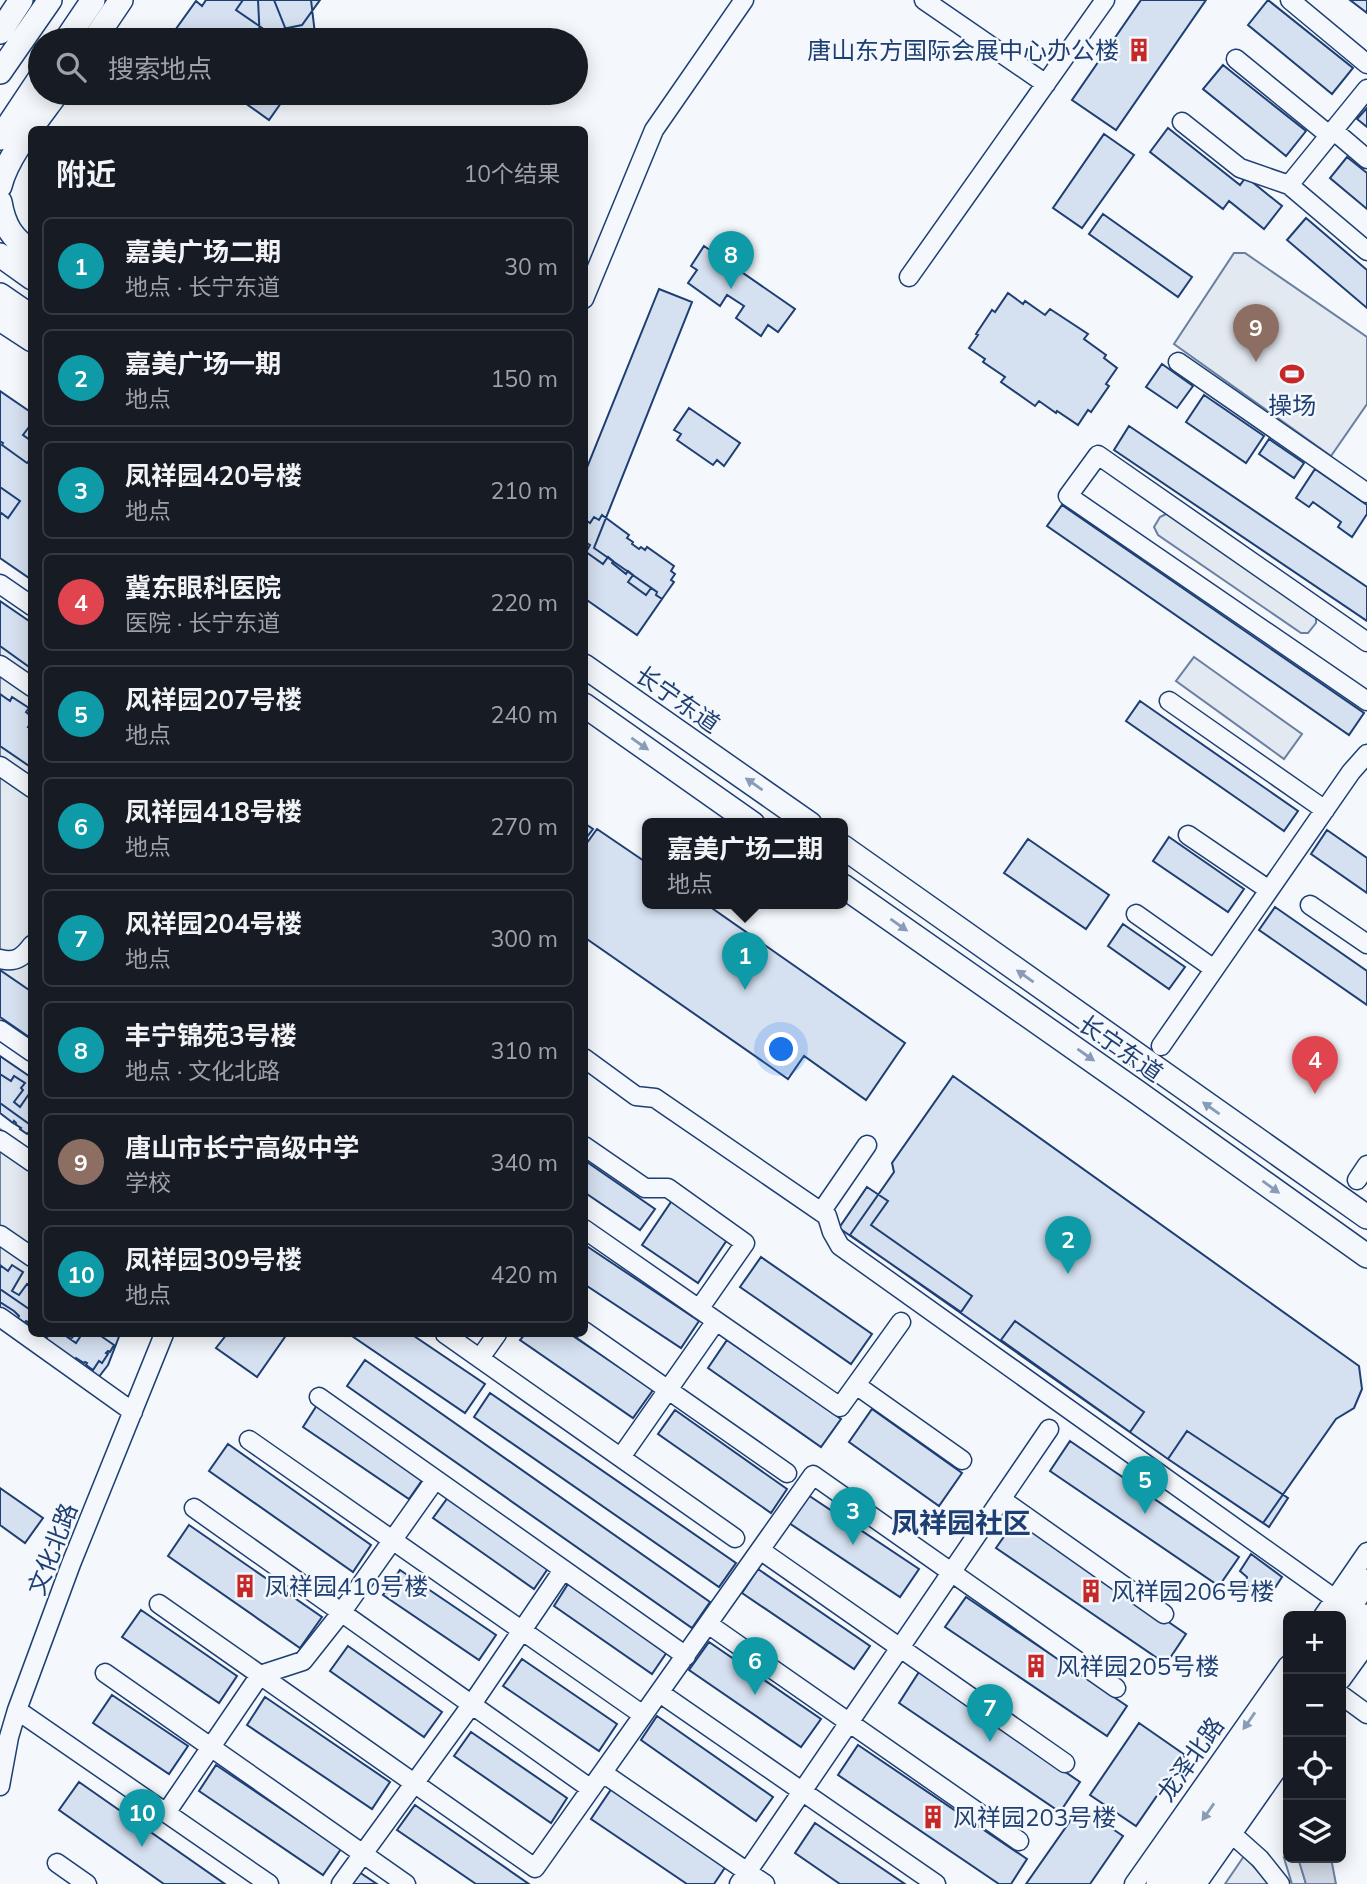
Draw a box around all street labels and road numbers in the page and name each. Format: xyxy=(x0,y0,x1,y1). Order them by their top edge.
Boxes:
street label: 长宁东道 xyxy=(630,659,726,739)
street label: 长宁东道 xyxy=(1073,1008,1169,1088)
street label: 文化北路 xyxy=(21,1499,83,1599)
street label: 龙泽北路 xyxy=(1150,1711,1230,1807)

